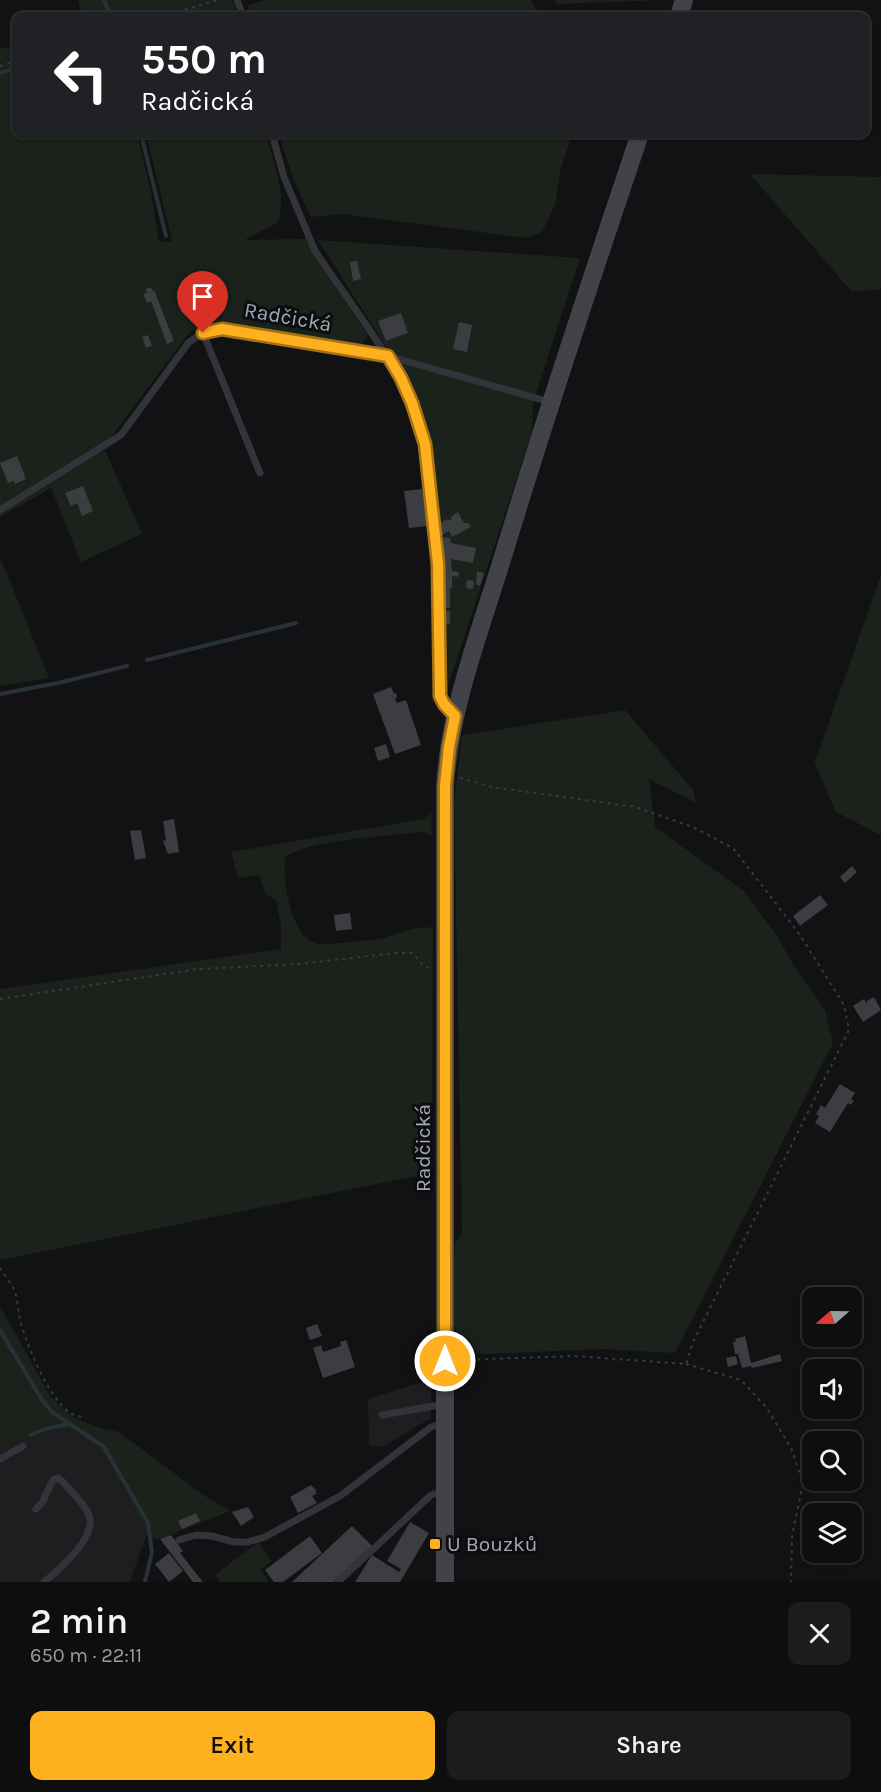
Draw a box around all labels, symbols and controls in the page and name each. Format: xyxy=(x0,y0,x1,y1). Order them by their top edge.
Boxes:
text: 550 m xyxy=(141,34,267,84)
icon: left xyxy=(42,36,120,114)
text: Radčická xyxy=(141,85,254,117)
pin xyxy=(177,271,228,333)
icon: arrive xyxy=(186,280,219,313)
street label: Radčická xyxy=(242,298,334,336)
street label: Radčická xyxy=(411,1104,435,1192)
north arrow xyxy=(802,1287,862,1347)
map controls xyxy=(802,1287,862,1563)
position arrow xyxy=(413,1329,477,1393)
button: sound xyxy=(802,1359,862,1419)
button: search xyxy=(802,1431,862,1491)
button: layers xyxy=(802,1503,862,1563)
place label: U Bouzků xyxy=(447,1532,537,1556)
marker: U Bouzků xyxy=(428,1537,442,1551)
text: 2 min xyxy=(30,1600,128,1642)
button: close xyxy=(788,1602,851,1665)
text: 650 m · 22:11 xyxy=(30,1644,142,1667)
button: Exit xyxy=(30,1711,435,1780)
button: Share xyxy=(447,1711,851,1780)

